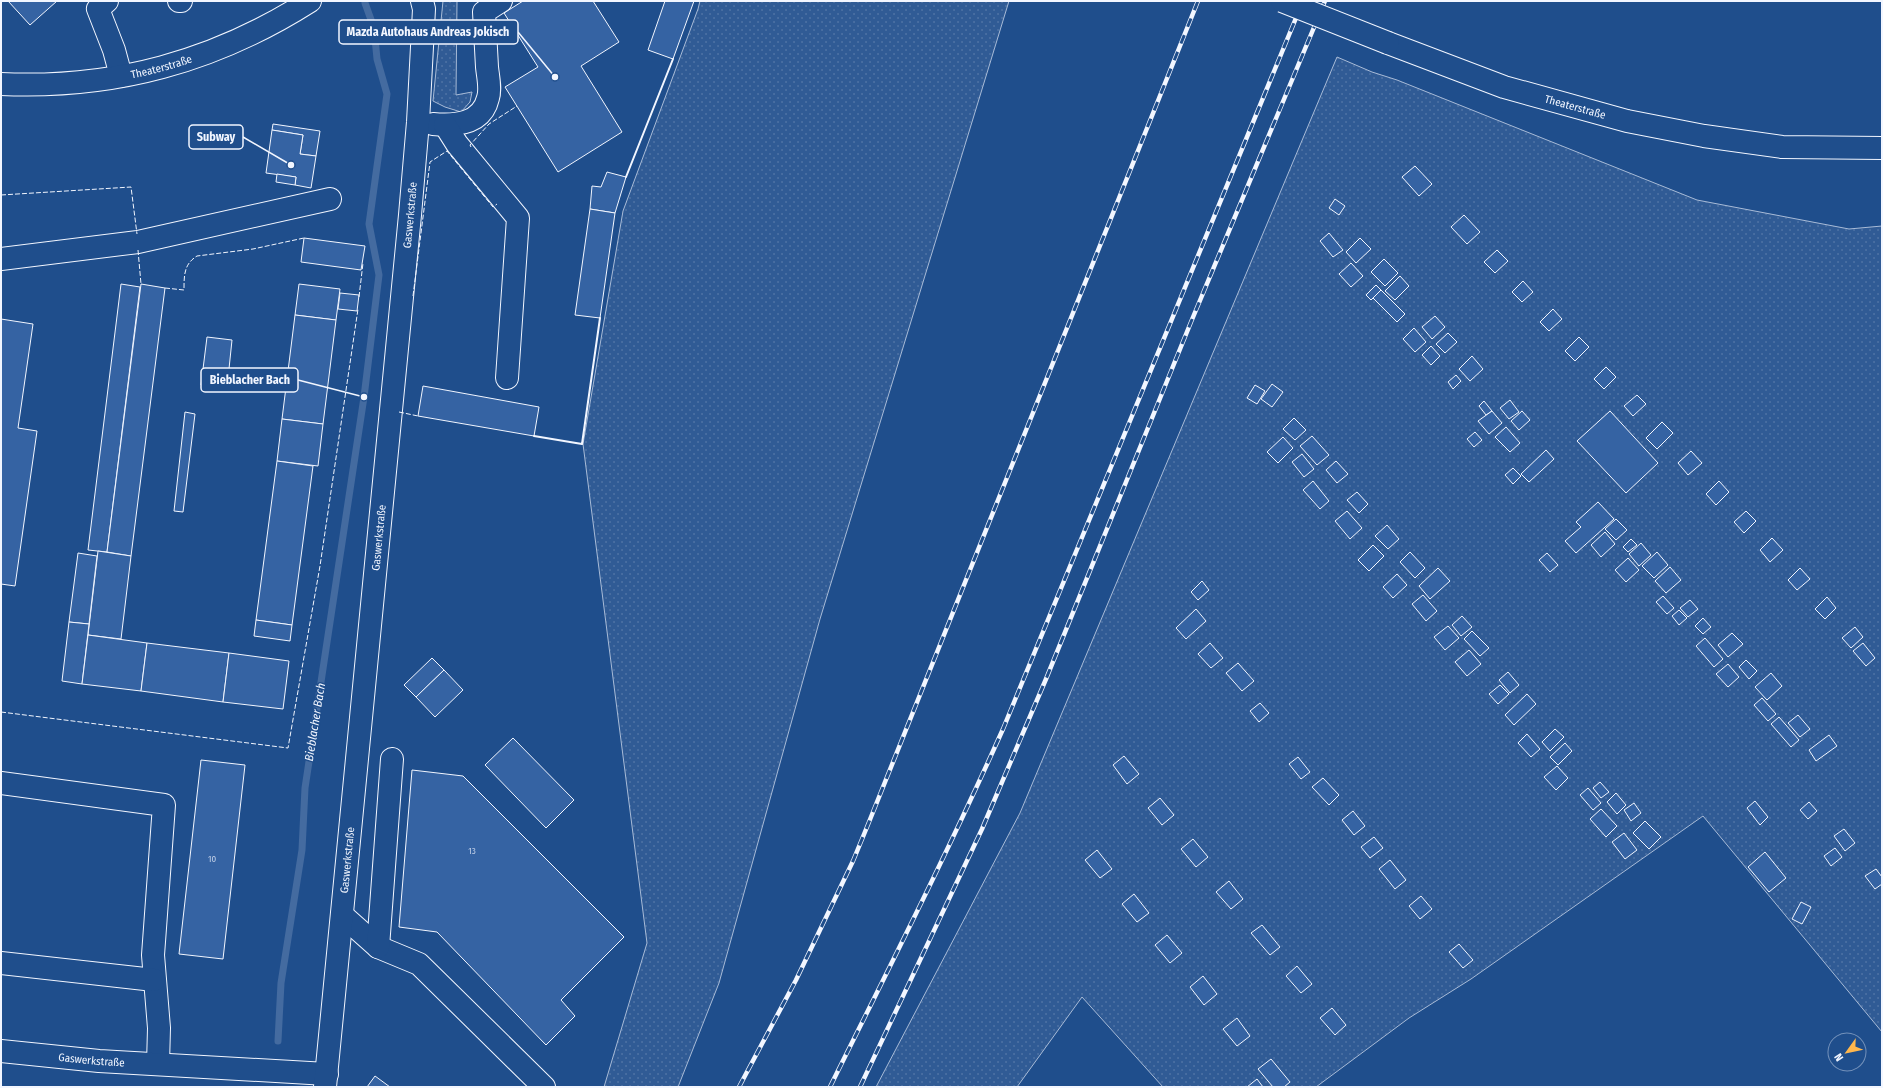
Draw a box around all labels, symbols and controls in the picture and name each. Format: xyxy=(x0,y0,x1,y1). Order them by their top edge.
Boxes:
callout: Mazda Autohaus Andreas Jokisch xyxy=(339,20,518,44)
text: Mazda Autohaus Andreas Jokisch xyxy=(347,25,509,39)
street label: Theaterstraße xyxy=(130,52,194,81)
street label: Theaterstraße xyxy=(1543,92,1607,121)
callout: Subway xyxy=(189,125,243,149)
text: Subway xyxy=(197,130,236,144)
street label: Gaswerkstraße xyxy=(400,182,419,249)
callout: Bieblacher Bach xyxy=(201,368,298,392)
text: Bieblacher Bach xyxy=(210,373,290,387)
street label: Gaswerkstraße xyxy=(369,504,388,571)
water label: Bieblacher Bach xyxy=(302,682,328,762)
street label: Gaswerkstraße xyxy=(337,826,357,894)
house number: 13 xyxy=(468,846,476,856)
house number: 10 xyxy=(208,854,216,864)
north arrow xyxy=(1827,1032,1867,1072)
street label: Gaswerkstraße xyxy=(58,1050,125,1069)
text: N xyxy=(1832,1051,1846,1063)

